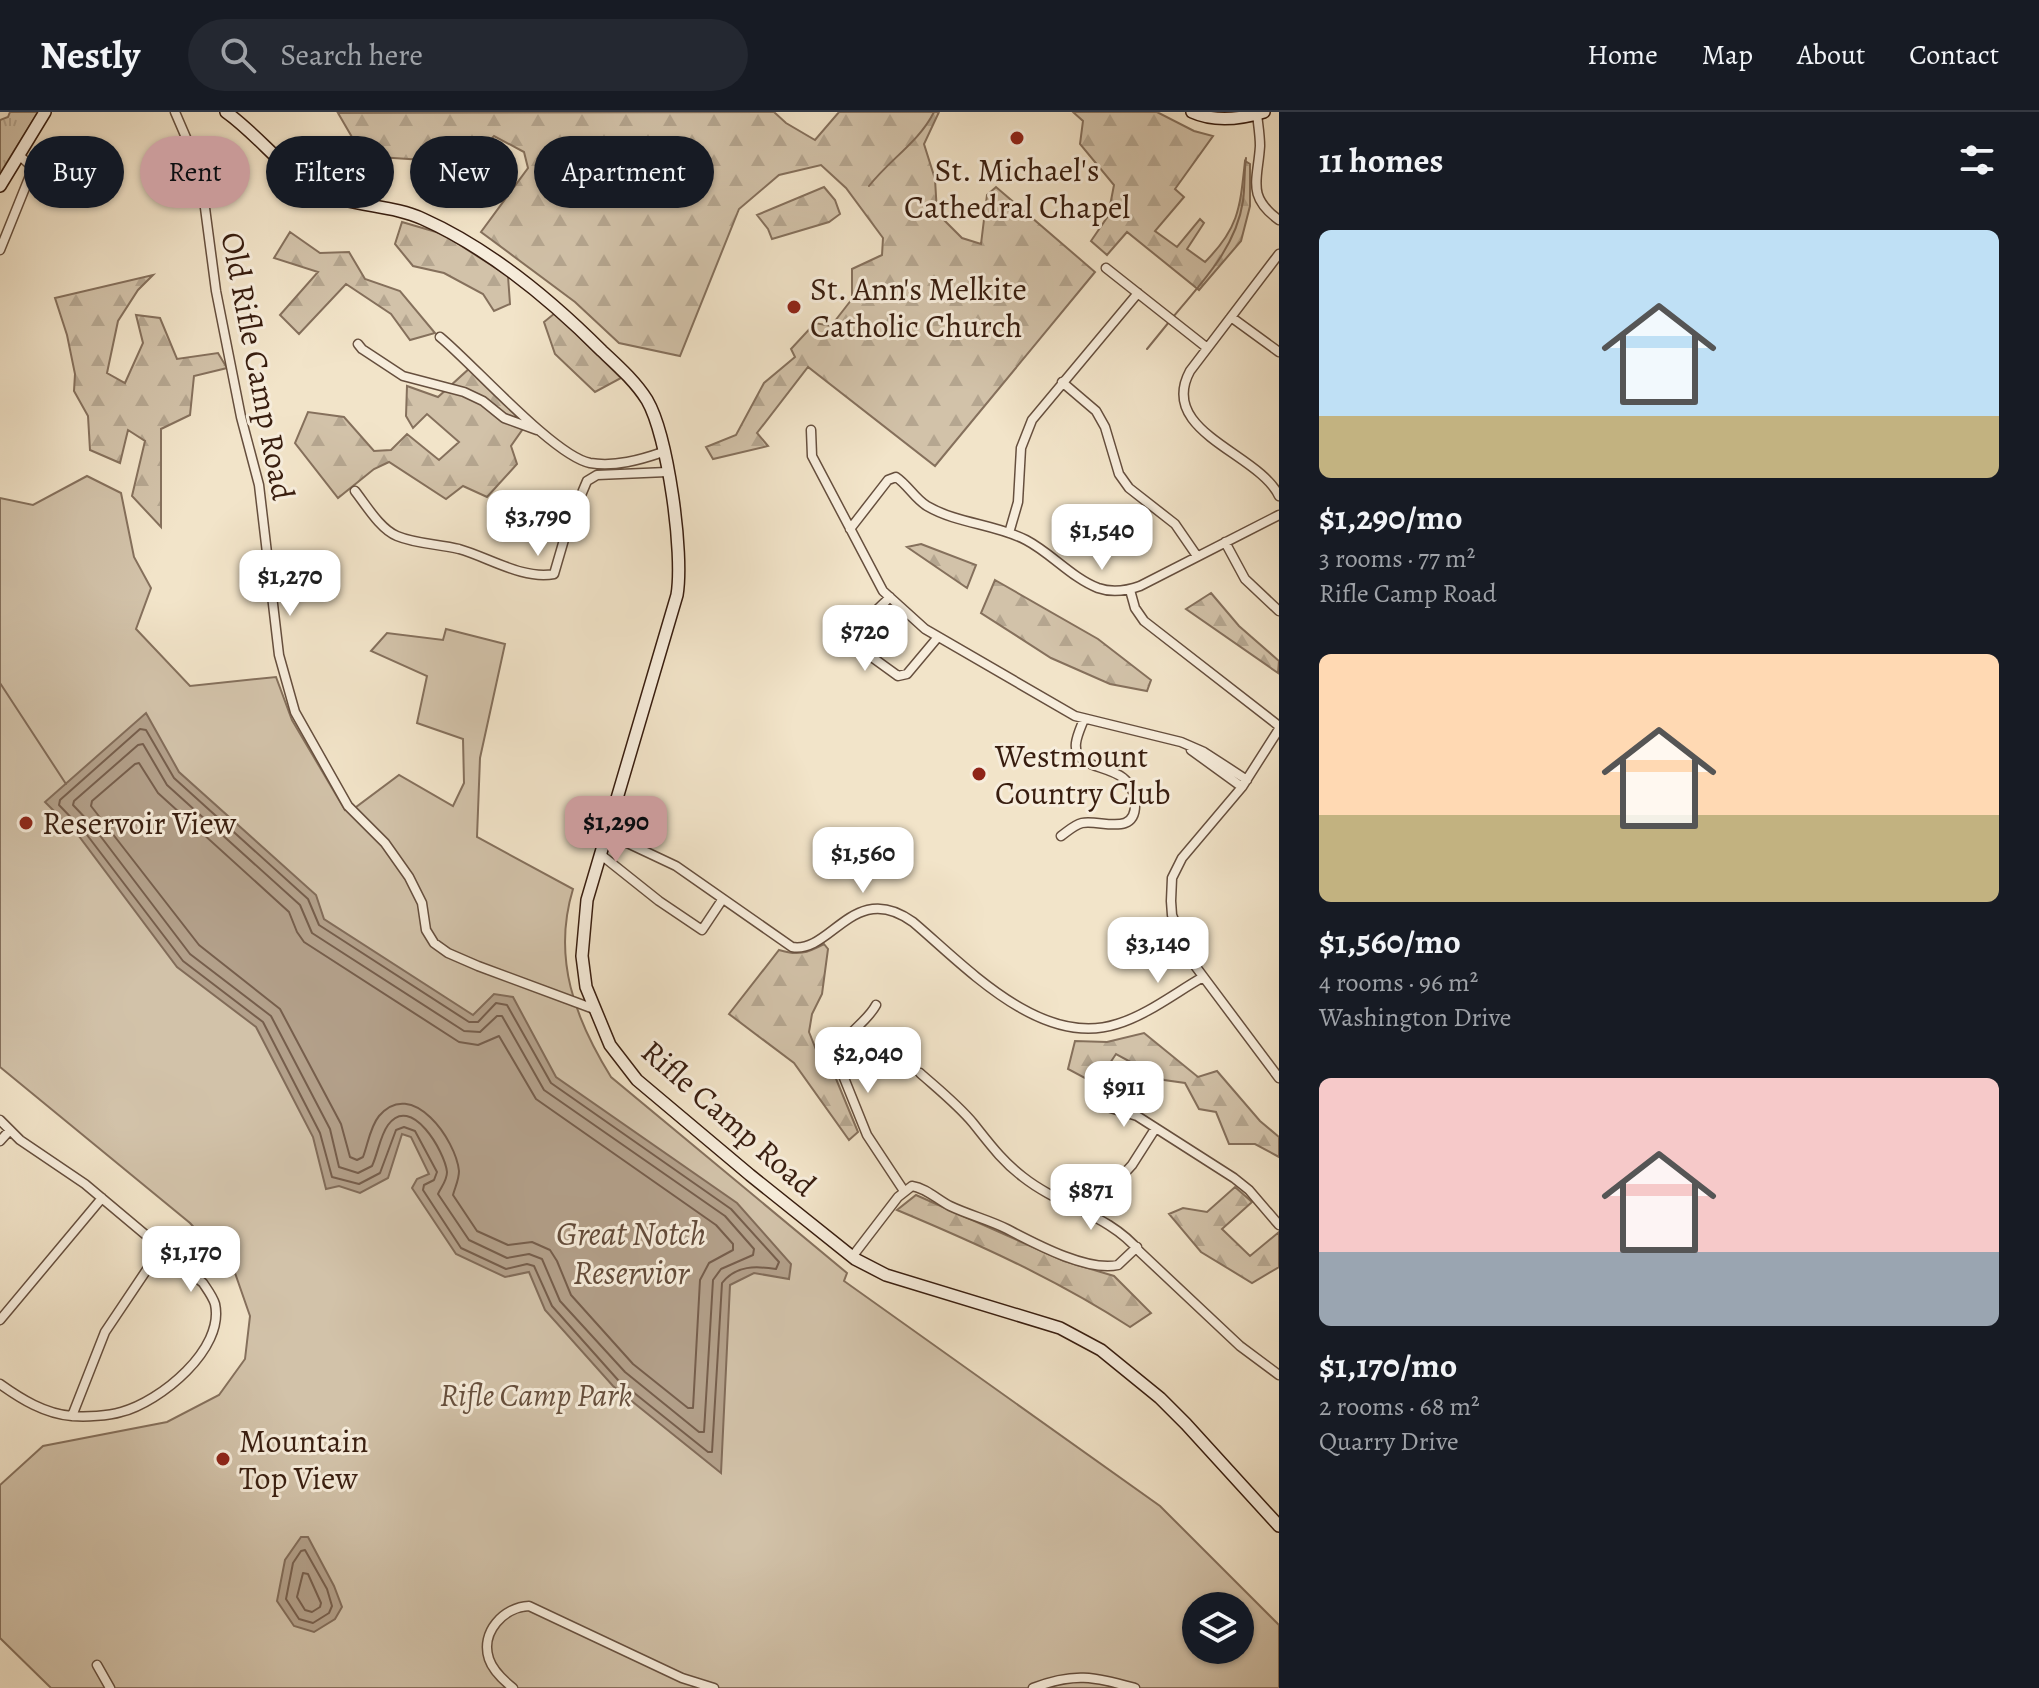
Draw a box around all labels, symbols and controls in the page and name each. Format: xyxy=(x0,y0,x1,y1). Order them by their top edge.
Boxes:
search box xyxy=(188,19,748,91)
text: Nestly xyxy=(40,29,140,81)
icon: search xyxy=(216,33,260,77)
text: Search here xyxy=(280,35,423,75)
text: Home xyxy=(1587,36,1658,74)
text: Map xyxy=(1702,36,1753,74)
text: About xyxy=(1797,36,1865,74)
text: Contact xyxy=(1909,36,1999,74)
marker: St. Michael's Cathedral Chapel xyxy=(1008,129,1026,147)
chip: Buy xyxy=(24,136,124,208)
chip: Rent xyxy=(140,136,250,208)
chip: Filters xyxy=(266,136,394,208)
chip: New xyxy=(410,136,518,208)
chip: Apartment xyxy=(534,136,714,208)
text: 11 homes xyxy=(1319,137,1443,184)
icon: filters xyxy=(1955,138,1999,182)
place label: St. Michael's Cathedral Chapel xyxy=(904,148,1130,229)
street label: Old Rifle Camp Road xyxy=(210,228,306,505)
place label: St. Ann's Melkite Catholic Church xyxy=(810,267,1027,348)
icon: home xyxy=(1587,282,1731,426)
marker: St. Ann's Melkite Catholic Church xyxy=(785,298,803,316)
pin: $3,790 xyxy=(473,490,603,558)
text: $1,290/mo xyxy=(1319,494,1463,541)
text: $3,790 xyxy=(505,498,571,533)
pin: $1,540 xyxy=(1037,504,1167,572)
text: $1,540 xyxy=(1070,512,1134,547)
text: 3 rooms · 77 m² xyxy=(1319,541,1475,576)
pin: $1,270 xyxy=(225,550,355,618)
text: $1,270 xyxy=(257,558,323,593)
text: Rifle Camp Road xyxy=(1319,576,1497,611)
pin: $720 xyxy=(818,605,912,673)
text: $720 xyxy=(841,613,889,648)
icon: home xyxy=(1587,706,1731,850)
place label: Westmount Country Club xyxy=(994,734,1171,815)
marker: Westmount Country Club xyxy=(970,765,988,783)
pin: $1,290 xyxy=(551,796,681,864)
place label: Reservoir View xyxy=(42,801,237,845)
text: $1,290 xyxy=(583,804,649,839)
marker: Reservoir View xyxy=(17,814,35,832)
pin: $1,560 xyxy=(798,827,928,895)
text: $1,560 xyxy=(831,835,895,870)
pin: $3,140 xyxy=(1093,917,1223,985)
text: $1,560/mo xyxy=(1319,918,1461,965)
text: $3,140 xyxy=(1126,925,1190,960)
text: 4 rooms · 96 m² xyxy=(1319,965,1478,1000)
text: Washington Drive xyxy=(1319,1000,1512,1035)
pin: $2,040 xyxy=(803,1027,933,1095)
street label: Rifle Camp Road xyxy=(632,1030,827,1207)
text: $2,040 xyxy=(833,1035,903,1070)
pin: $911 xyxy=(1077,1061,1171,1129)
text: $911 xyxy=(1103,1069,1145,1104)
icon: home xyxy=(1587,1130,1731,1274)
pin: $871 xyxy=(1044,1164,1138,1232)
text: $871 xyxy=(1068,1172,1114,1207)
water label: Great Notch Reservior xyxy=(556,1210,706,1296)
pin: $1,170 xyxy=(126,1226,256,1294)
text: $1,170 xyxy=(160,1234,222,1269)
text: $1,170/mo xyxy=(1319,1342,1457,1389)
park label: Rifle Camp Park xyxy=(440,1373,632,1417)
text: 2 rooms · 68 m² xyxy=(1319,1389,1480,1424)
place label: Mountain Top View xyxy=(239,1419,368,1500)
text: Quarry Drive xyxy=(1319,1424,1459,1459)
marker: Mountain Top View xyxy=(214,1450,232,1468)
map controls xyxy=(1182,1592,1254,1664)
button: layers xyxy=(1182,1592,1254,1664)

